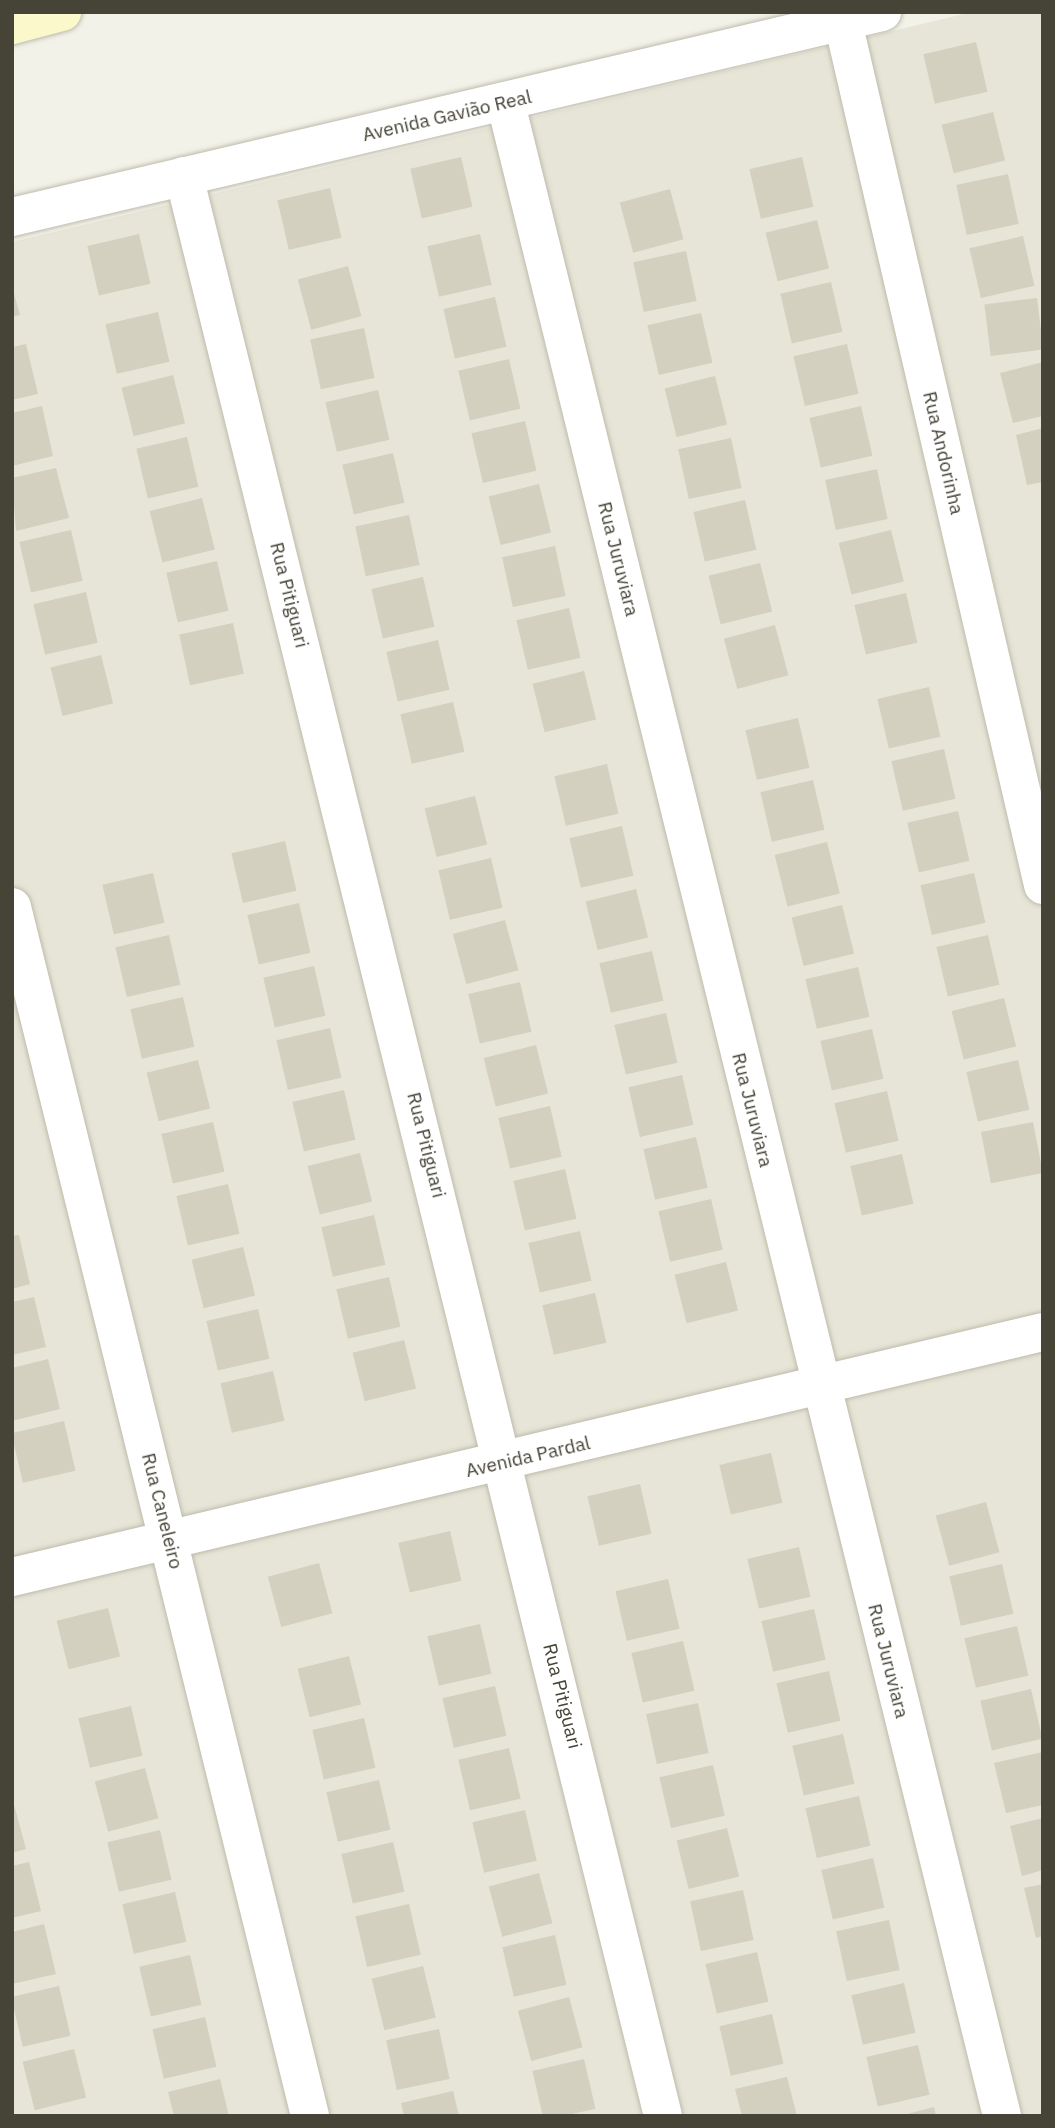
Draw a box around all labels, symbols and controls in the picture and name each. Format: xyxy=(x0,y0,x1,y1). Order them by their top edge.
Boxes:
street label: Avenida Gavião Real xyxy=(360,85,534,147)
street label: Rua Andorinha xyxy=(918,389,968,517)
street label: Rua Juruviara xyxy=(593,499,643,619)
street label: Rua Pitiguari xyxy=(265,540,313,650)
street label: Rua Juruviara xyxy=(727,1050,777,1170)
street label: Rua Pitiguari xyxy=(402,1090,450,1200)
street label: Avenida Pardal xyxy=(463,1432,593,1482)
street label: Rua Caneleiro xyxy=(137,1451,187,1571)
street label: Rua Juruviara xyxy=(863,1601,913,1721)
street label: Rua Pitiguari xyxy=(538,1641,586,1751)

